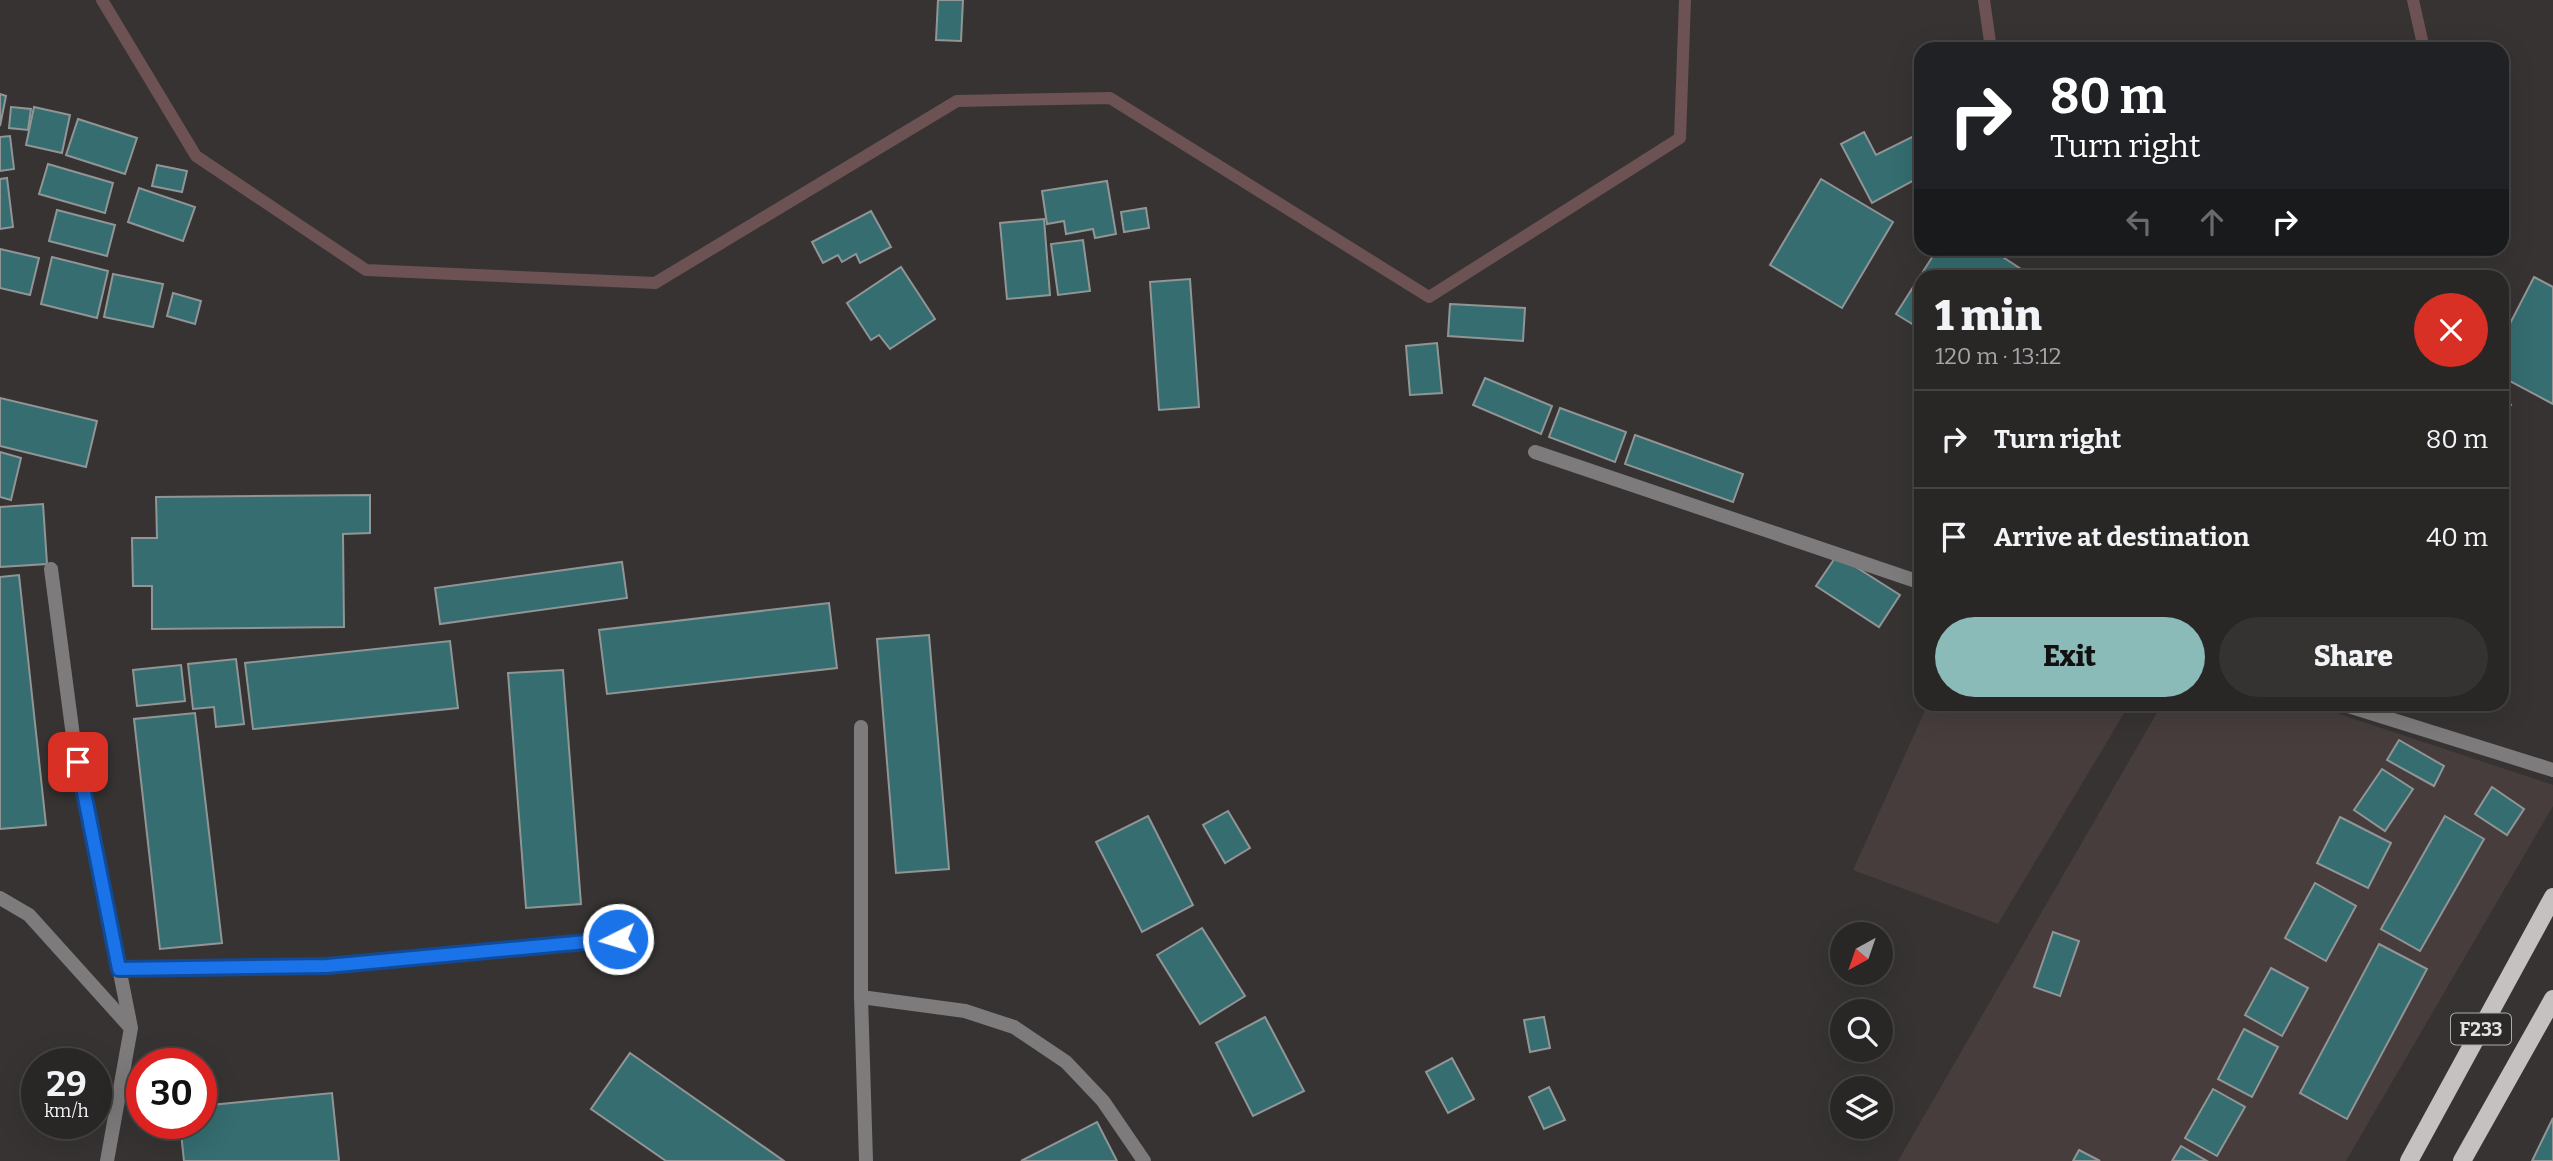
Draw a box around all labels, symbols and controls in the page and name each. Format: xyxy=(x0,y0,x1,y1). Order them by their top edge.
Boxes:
text: 80 m xyxy=(2050,67,2166,126)
icon: right xyxy=(1935,70,2026,161)
text: Turn right xyxy=(2050,127,2201,165)
icon: left xyxy=(2120,203,2158,241)
icon: ahead xyxy=(2193,203,2231,241)
icon: right xyxy=(2266,203,2304,241)
text: 1 min xyxy=(1935,291,2042,341)
button: close xyxy=(2414,293,2488,367)
text: 120 m · 13:12 xyxy=(1935,342,2061,370)
icon: right xyxy=(1935,420,1973,458)
text: Turn right xyxy=(1994,424,2121,455)
text: 80 m xyxy=(2426,424,2488,455)
icon: arrive xyxy=(1935,518,1973,556)
text: Arrive at destination xyxy=(1994,522,2249,553)
text: 40 m xyxy=(2426,522,2488,553)
button: Exit xyxy=(1935,617,2205,697)
button: Share xyxy=(2219,617,2488,697)
pin xyxy=(48,732,108,792)
icon: arrive xyxy=(59,743,97,781)
position arrow xyxy=(581,902,655,976)
north arrow xyxy=(1830,922,1894,985)
map controls xyxy=(1830,922,1893,1139)
button: search xyxy=(1830,999,1893,1062)
road number: F233 xyxy=(2451,1014,2511,1044)
speed limit sign: 30 xyxy=(126,1048,217,1139)
text: 29 xyxy=(46,1063,87,1105)
button: layers xyxy=(1830,1076,1893,1139)
text: km/h xyxy=(44,1100,89,1122)

